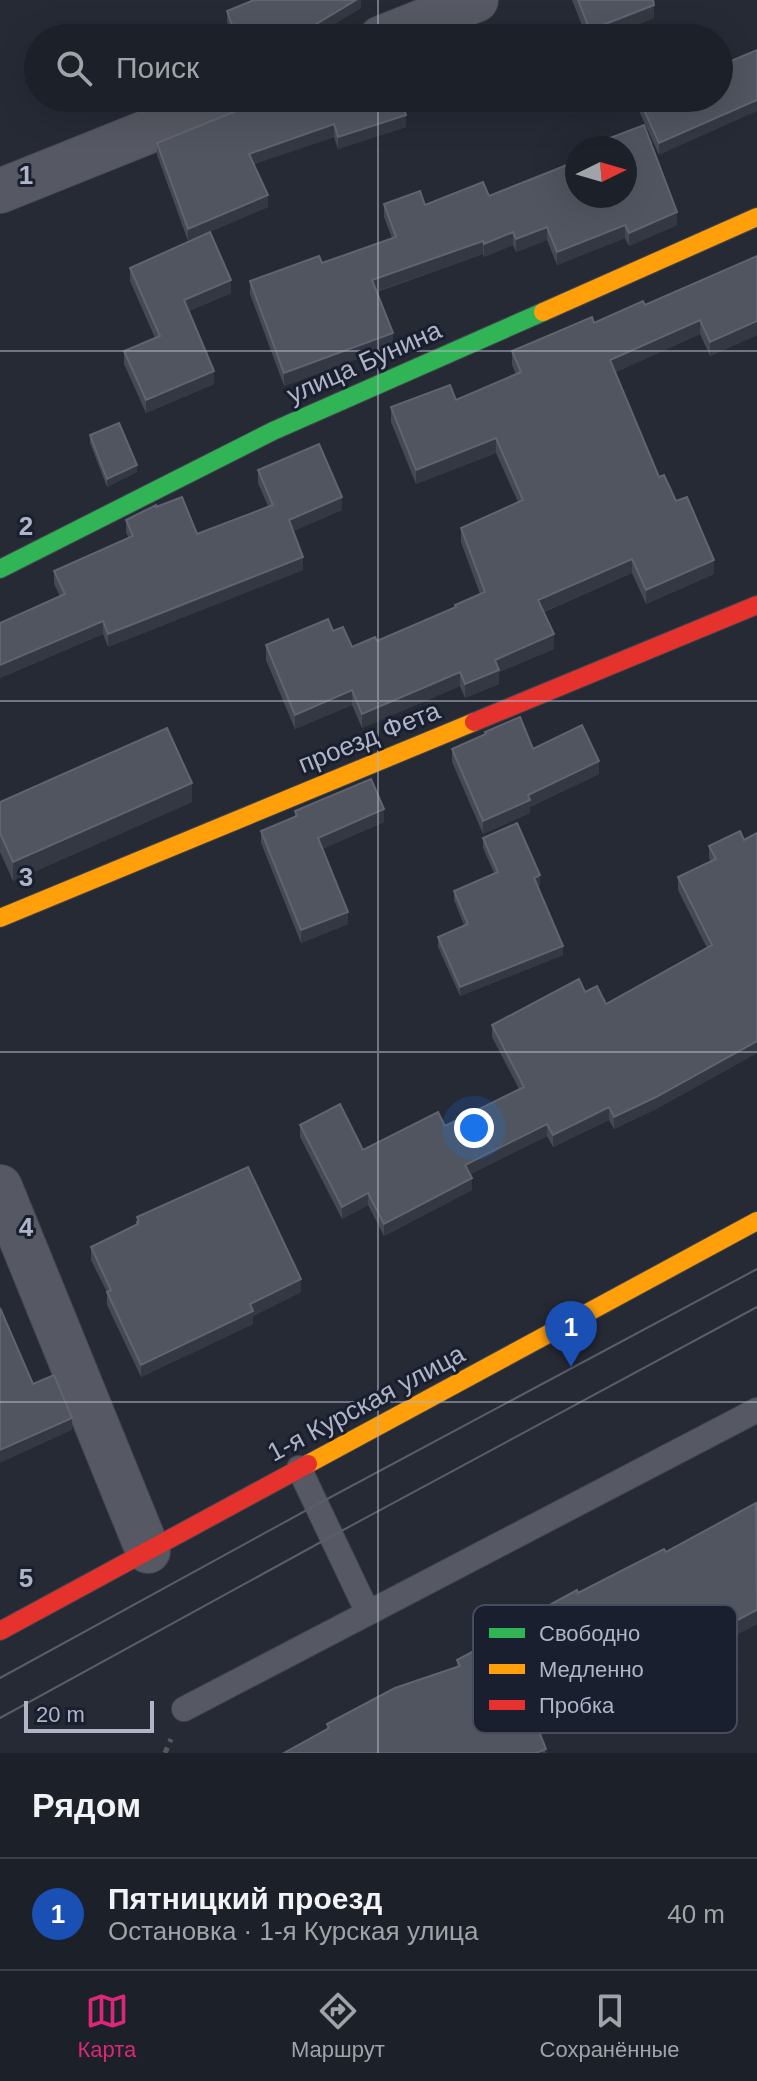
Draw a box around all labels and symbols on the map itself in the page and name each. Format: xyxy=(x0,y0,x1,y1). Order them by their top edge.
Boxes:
north arrow xyxy=(565,136,637,208)
text: 1 xyxy=(19,160,33,190)
street label: улица Бунина xyxy=(282,314,446,409)
text: 2 xyxy=(19,511,33,541)
street label: проезд Фета xyxy=(294,695,445,779)
text: 3 xyxy=(19,862,33,892)
your location xyxy=(454,1108,494,1148)
text: 4 xyxy=(19,1212,34,1242)
pin: 1 xyxy=(545,1301,597,1367)
street label: 1-я Курская улица xyxy=(262,1338,470,1468)
text: 5 xyxy=(19,1563,33,1593)
legend xyxy=(473,1605,737,1733)
text: Свободно xyxy=(539,1621,640,1646)
text: Медленно xyxy=(539,1657,644,1682)
text: Пробка xyxy=(539,1693,615,1718)
scale bar xyxy=(24,1697,154,1733)

